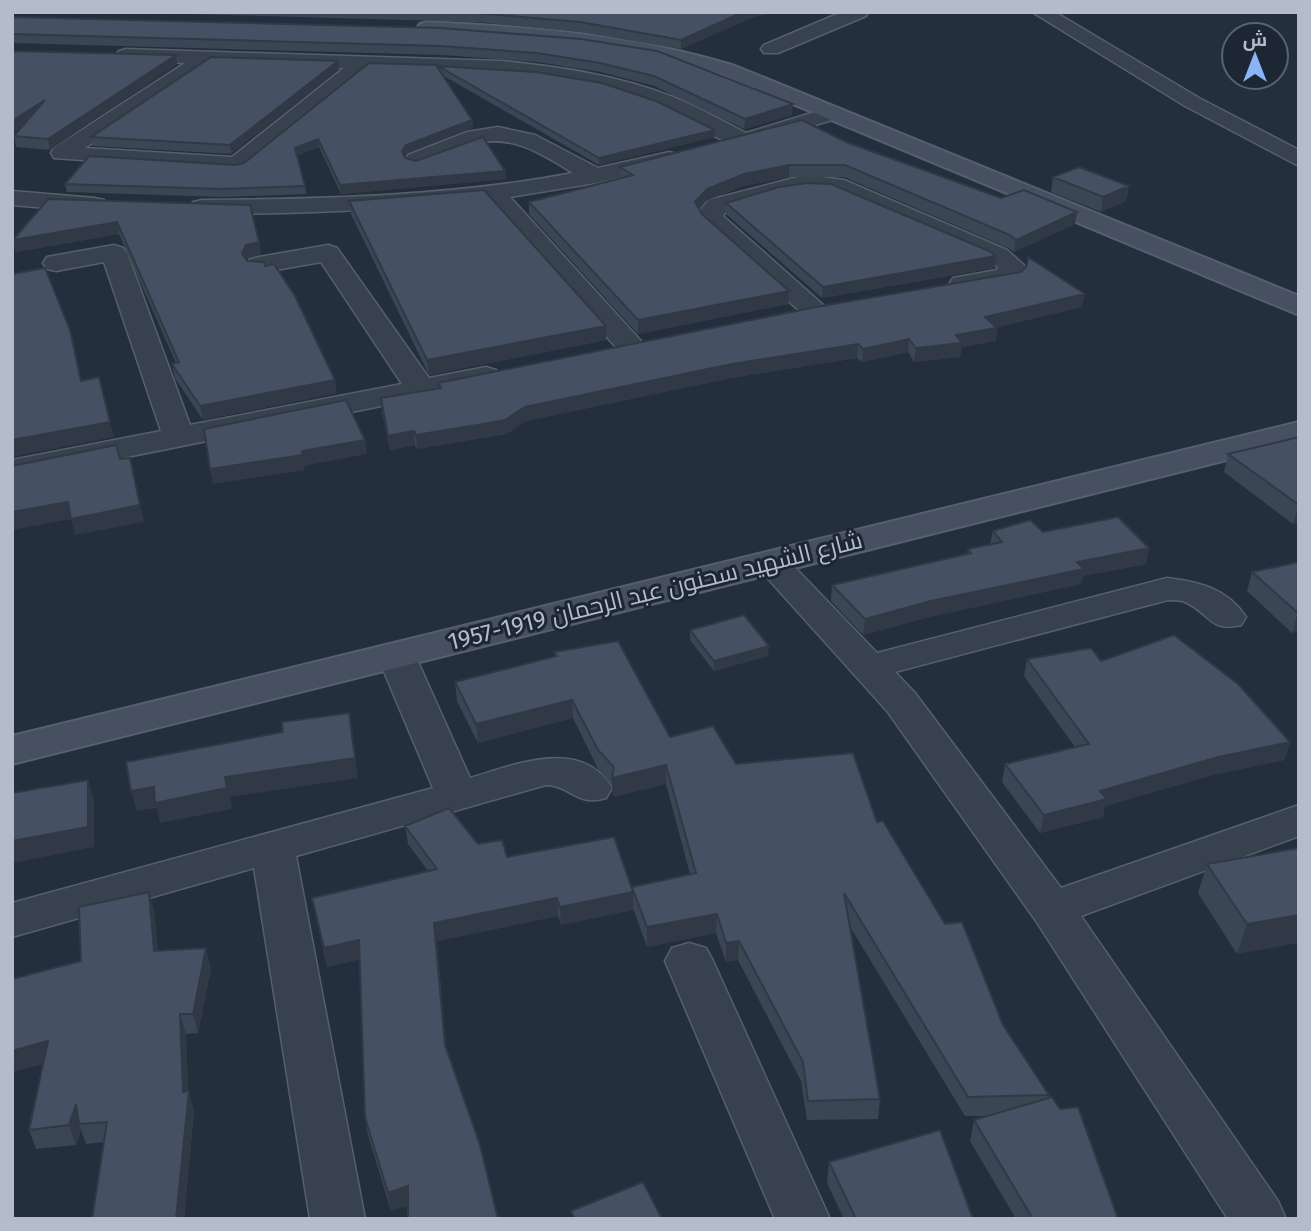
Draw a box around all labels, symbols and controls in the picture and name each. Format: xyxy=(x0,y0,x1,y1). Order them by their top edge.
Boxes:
north arrow xyxy=(1220,21,1290,91)
text: ش xyxy=(1243,28,1267,51)
street label: شارع الشهيد سحنون عبد الرحمان 1919-1957 xyxy=(445,526,866,658)

